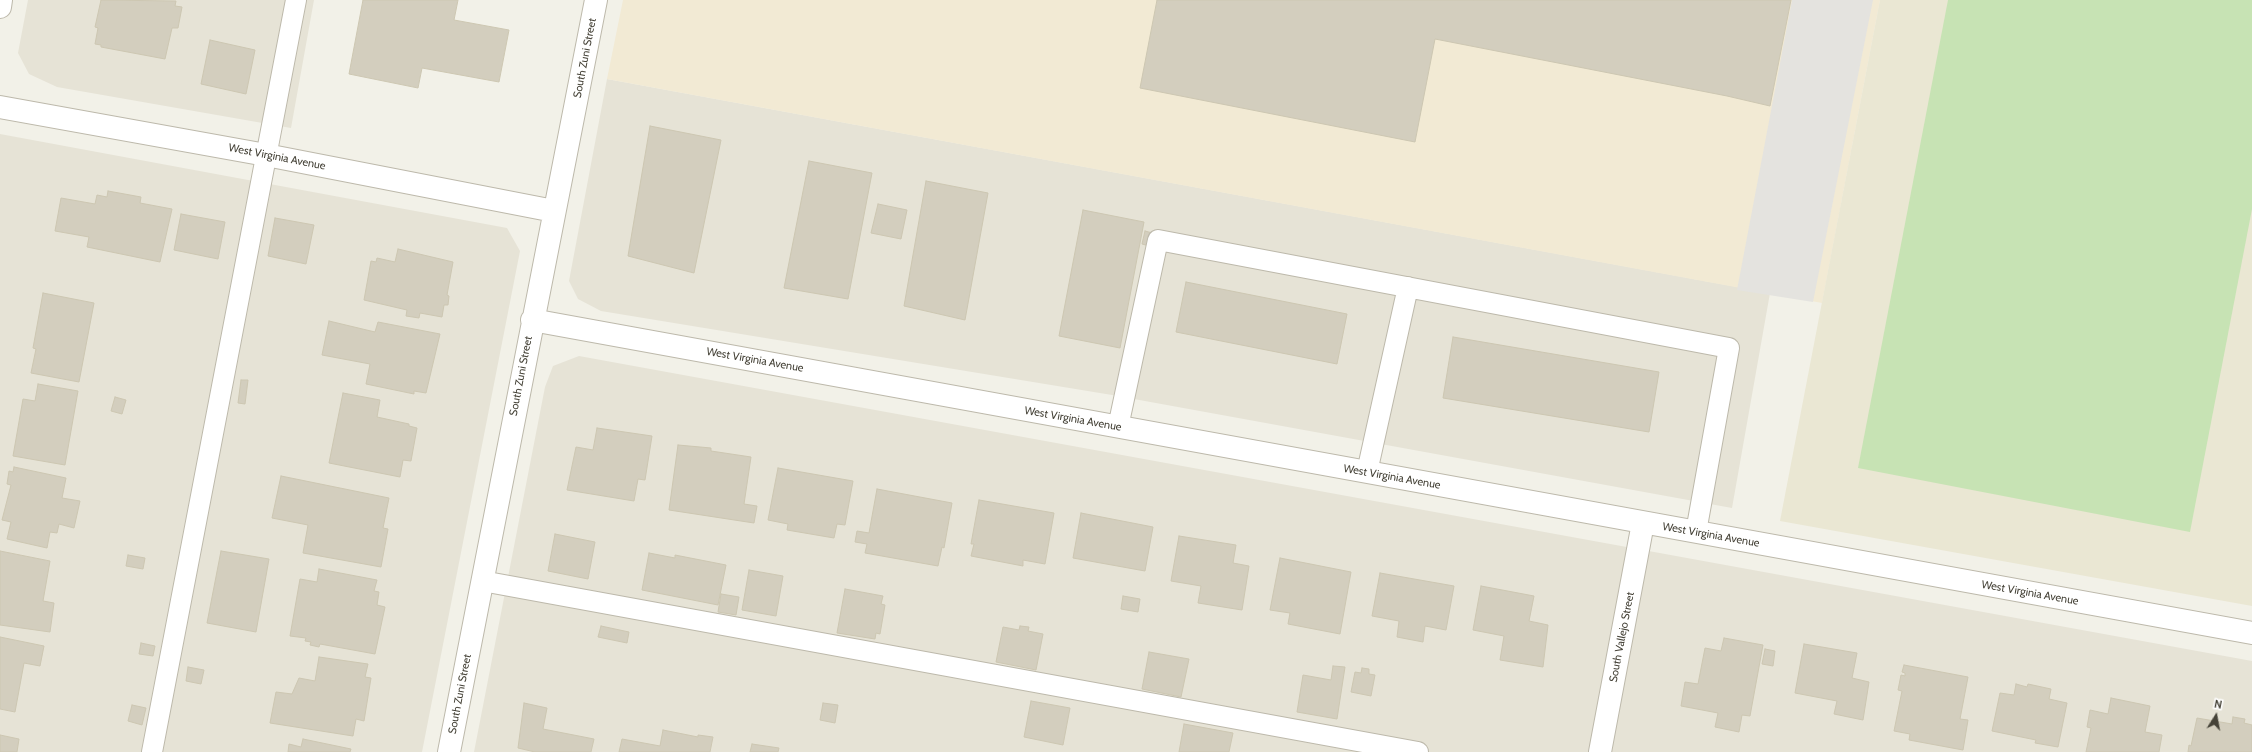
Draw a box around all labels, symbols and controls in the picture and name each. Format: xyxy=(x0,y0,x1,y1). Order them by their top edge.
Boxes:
street label: South Zuni Street xyxy=(571,17,599,99)
street label: West Virginia Avenue xyxy=(227,141,327,173)
street label: South Zuni Street xyxy=(507,335,535,417)
street label: West Virginia Avenue xyxy=(705,345,805,375)
street label: West Virginia Avenue xyxy=(1023,404,1123,434)
street label: West Virginia Avenue xyxy=(1342,462,1442,492)
street label: West Virginia Avenue xyxy=(1661,520,1761,550)
street label: West Virginia Avenue xyxy=(1980,578,2080,608)
street label: South Vallejo Street xyxy=(1607,591,1637,683)
street label: South Zuni Street xyxy=(446,653,474,735)
north arrow xyxy=(2196,696,2236,736)
text: N xyxy=(2213,697,2223,712)

